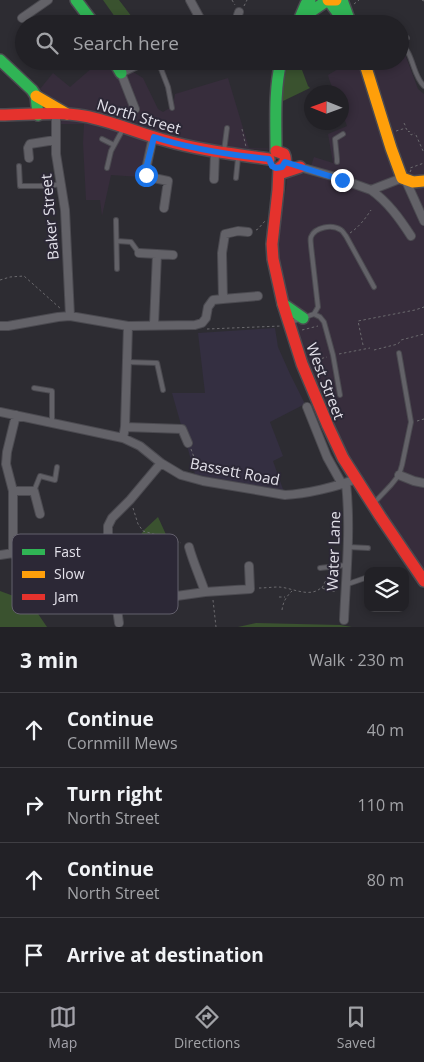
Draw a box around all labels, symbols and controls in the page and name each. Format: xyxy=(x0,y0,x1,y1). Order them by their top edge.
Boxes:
search box xyxy=(15,15,409,70)
icon: search xyxy=(33,29,61,57)
text: Search here xyxy=(73,30,179,56)
north arrow xyxy=(304,85,349,130)
street label: North Street xyxy=(95,94,183,138)
route start xyxy=(135,164,158,187)
route end xyxy=(331,169,354,192)
street label: Baker Street xyxy=(35,173,63,261)
street label: West Street xyxy=(302,340,350,422)
street label: Bassett Road xyxy=(188,452,282,490)
street label: Water Lane xyxy=(322,511,344,591)
legend xyxy=(12,534,178,614)
text: Fast xyxy=(54,542,81,561)
text: Slow xyxy=(54,564,85,583)
map controls xyxy=(364,567,409,612)
button: layers xyxy=(364,567,409,612)
text: Jam xyxy=(52,587,79,606)
text: 3 min xyxy=(20,646,78,674)
text: Walk · 230 m xyxy=(309,649,404,671)
text: Continue xyxy=(67,706,154,732)
icon: ahead xyxy=(20,716,48,744)
text: 40 m xyxy=(367,719,404,741)
text: Cornmill Mews xyxy=(67,732,178,754)
text: Turn right xyxy=(67,781,162,807)
icon: right xyxy=(20,791,48,819)
text: 110 m xyxy=(358,794,404,816)
text: North Street xyxy=(67,807,160,829)
text: Continue xyxy=(67,856,154,882)
icon: ahead xyxy=(20,866,48,894)
text: 80 m xyxy=(367,869,404,891)
text: North Street xyxy=(67,882,160,904)
icon: arrive xyxy=(20,941,48,969)
text: Arrive at destination xyxy=(67,942,264,968)
tab: Map xyxy=(48,1003,77,1052)
tab: Directions xyxy=(174,1003,240,1052)
tab: Saved xyxy=(337,1003,376,1052)

